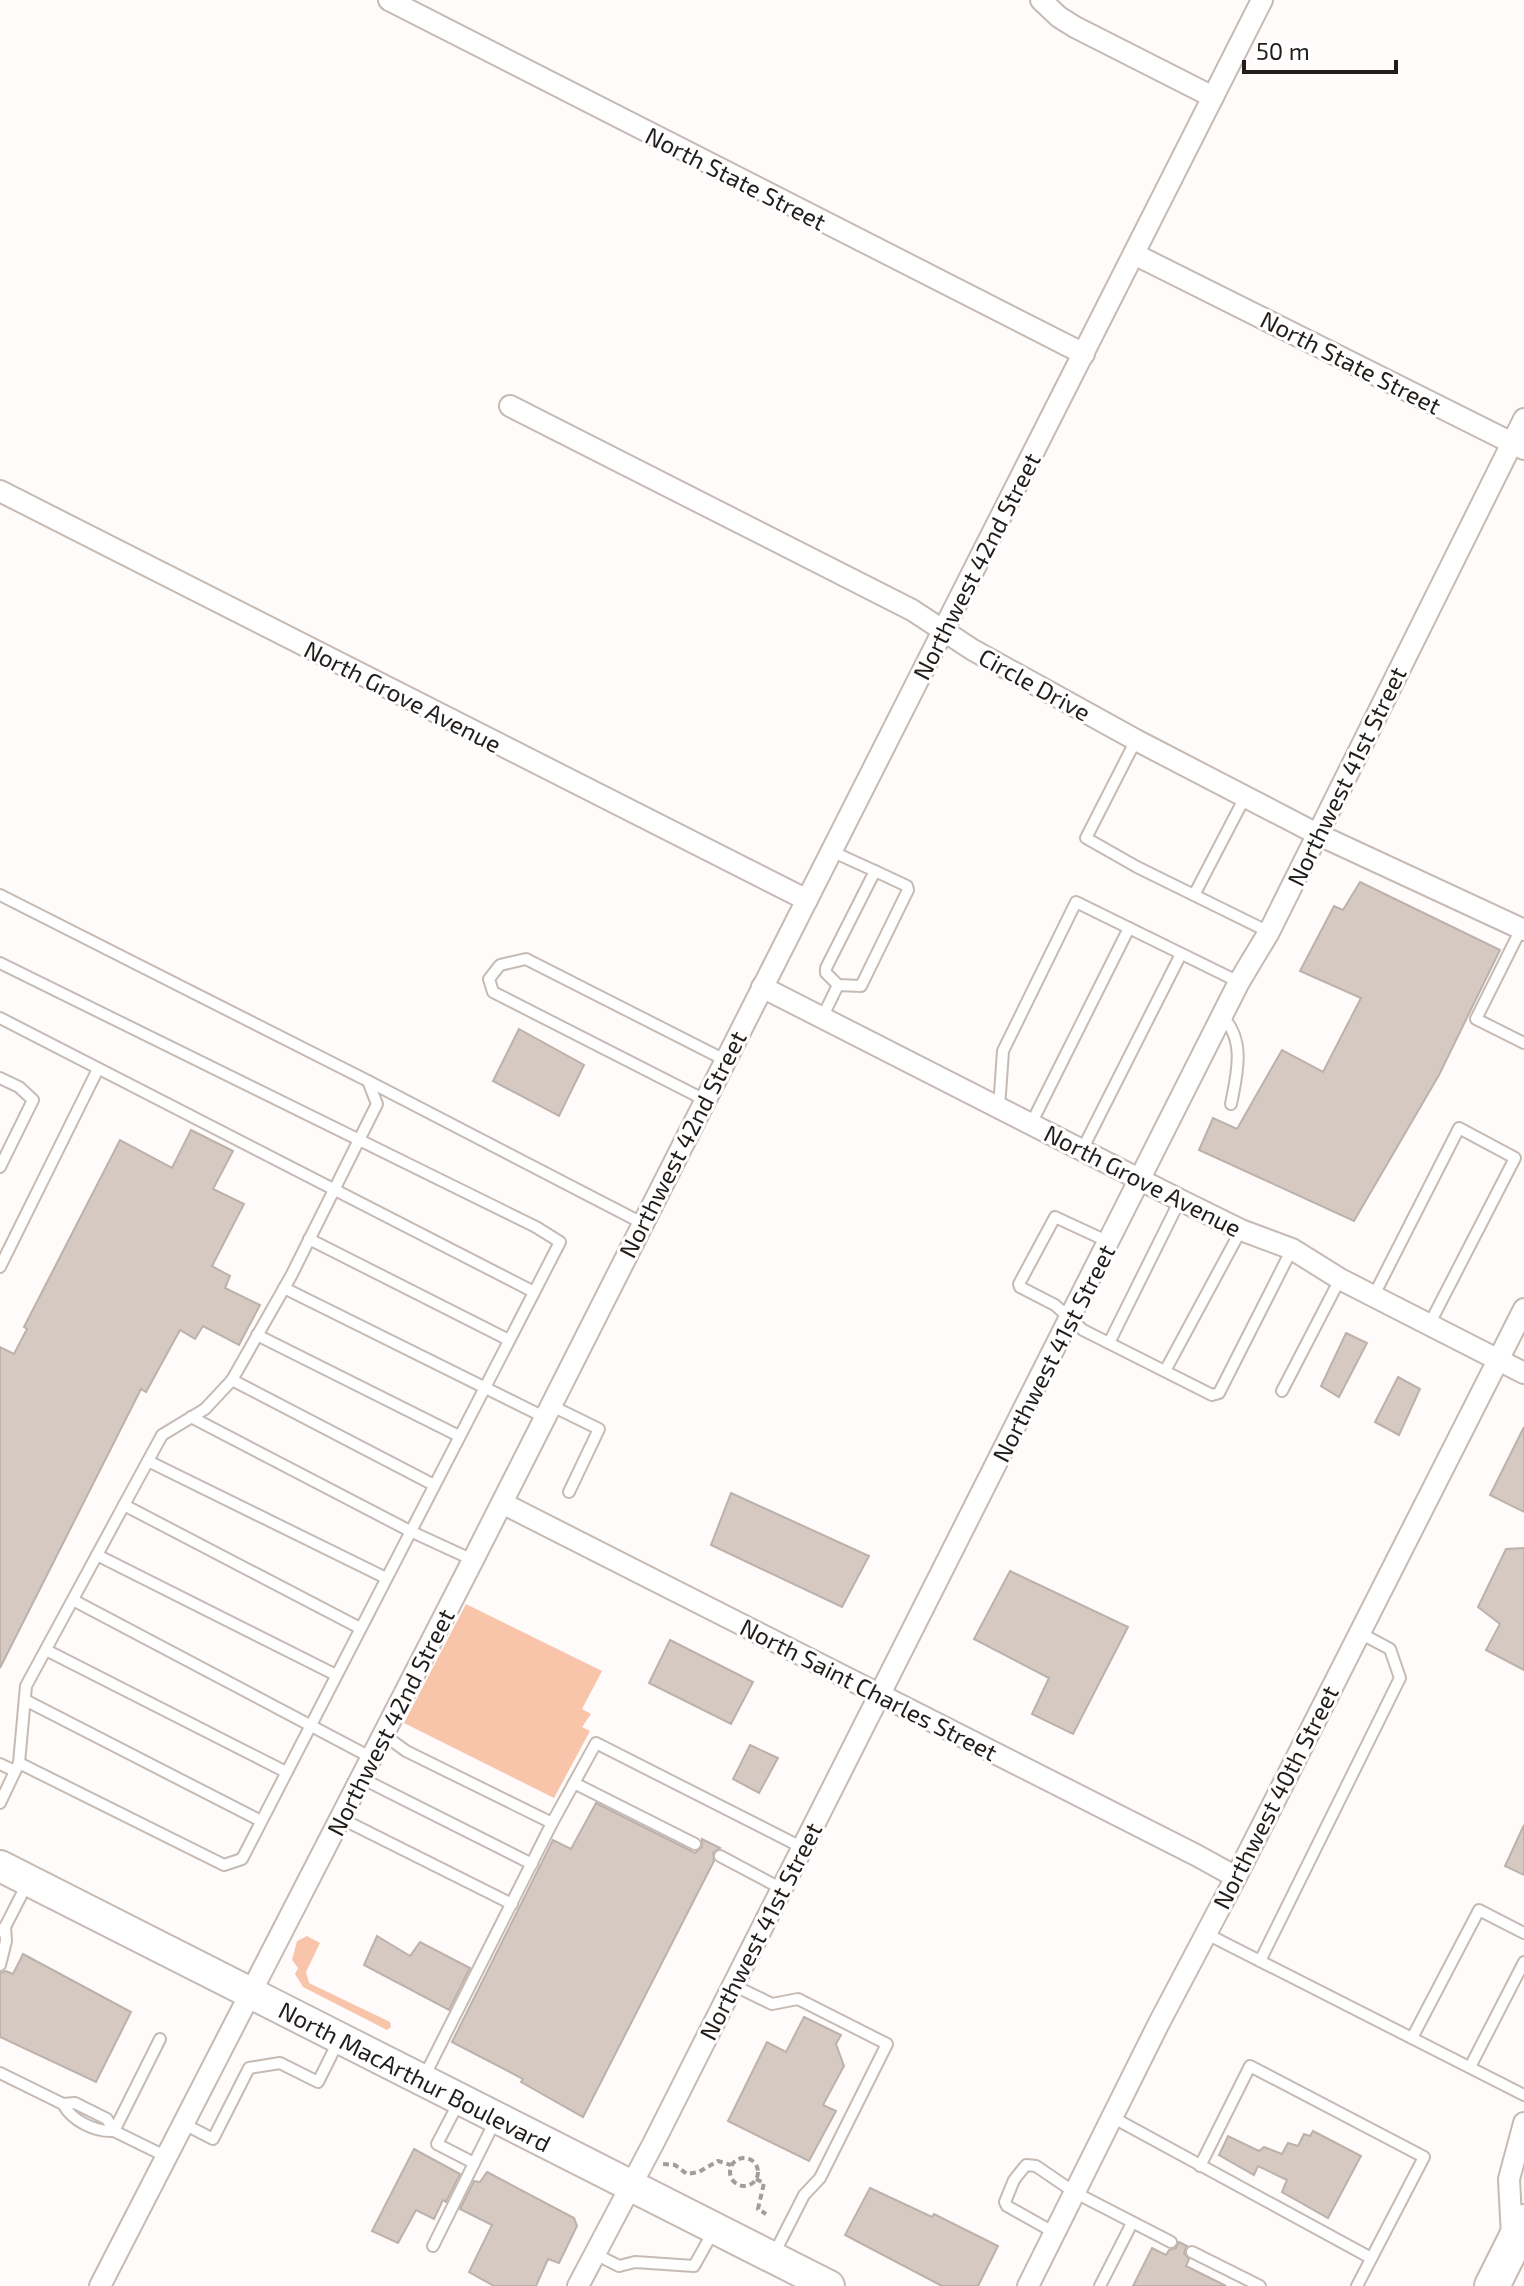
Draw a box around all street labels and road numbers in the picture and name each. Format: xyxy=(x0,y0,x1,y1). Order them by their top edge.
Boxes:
street label: North State Street xyxy=(641,120,831,236)
street label: North State Street xyxy=(1256,304,1446,420)
street label: Northwest 42nd Street xyxy=(906,448,1046,684)
street label: North Grove Avenue xyxy=(300,634,506,758)
street label: Circle Drive xyxy=(974,641,1096,727)
street label: Northwest 41st Street xyxy=(1280,662,1412,890)
street label: Northwest 42nd Street xyxy=(612,1026,752,1262)
street label: North Grove Avenue xyxy=(1040,1118,1246,1242)
street label: Northwest 41st Street xyxy=(986,1239,1120,1467)
street label: Northwest 42nd Street xyxy=(320,1604,460,1840)
street label: North Saint Charles Street xyxy=(736,1612,1002,1766)
street label: Northwest 40th Street xyxy=(1206,1680,1344,1914)
street label: Northwest 41st Street xyxy=(693,1817,827,2045)
street label: North MacArthur Boulevard xyxy=(274,1995,556,2157)

